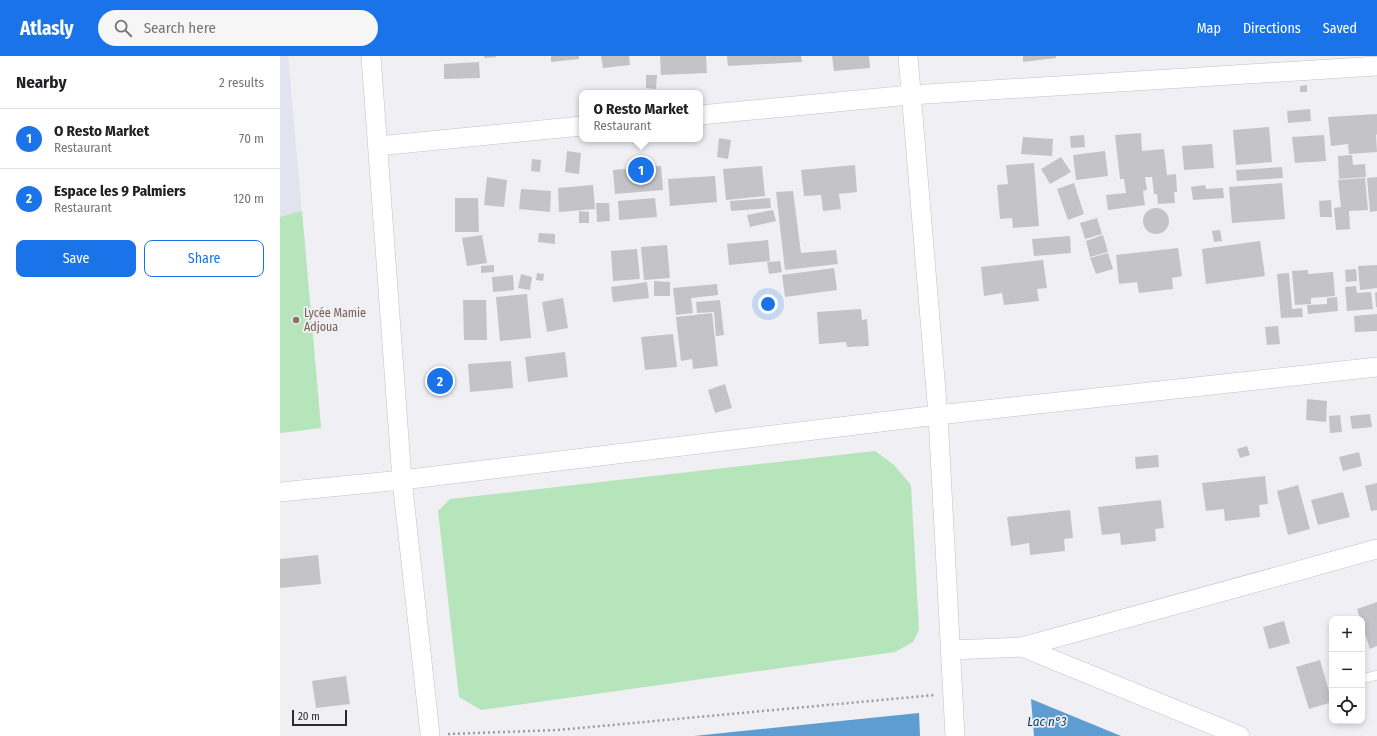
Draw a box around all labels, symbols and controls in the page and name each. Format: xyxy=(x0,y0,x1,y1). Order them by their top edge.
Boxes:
search box xyxy=(98,10,378,46)
text: Atlasly xyxy=(20,17,74,40)
icon: search xyxy=(112,17,134,39)
text: Search here xyxy=(144,19,216,37)
text: Map xyxy=(1197,20,1221,37)
text: Directions xyxy=(1243,20,1301,37)
text: Saved xyxy=(1323,20,1357,37)
text: Nearby xyxy=(16,72,67,93)
text: 2 results xyxy=(219,75,264,90)
popup xyxy=(579,90,703,142)
text: O Resto Market xyxy=(593,100,689,118)
text: Restaurant xyxy=(593,118,651,133)
text: O Resto Market xyxy=(54,122,149,140)
text: 1 xyxy=(26,131,32,146)
text: 70 m xyxy=(239,131,264,146)
text: Restaurant xyxy=(54,140,112,155)
pin: 1 xyxy=(628,155,654,185)
text: Espace les 9 Palmiers xyxy=(54,182,186,200)
text: 2 xyxy=(26,191,32,206)
text: 120 m xyxy=(233,191,264,206)
text: Restaurant xyxy=(54,200,112,215)
button: Save xyxy=(16,240,136,277)
button: Share xyxy=(144,240,264,277)
your location xyxy=(758,294,778,314)
place label: Lycée Mamie Adjoua xyxy=(304,306,366,334)
marker: Lycée Mamie Adjoua xyxy=(291,315,301,325)
pin: 2 xyxy=(427,366,453,396)
map controls xyxy=(1329,616,1365,724)
button: + xyxy=(1329,616,1365,652)
button: − xyxy=(1329,652,1365,688)
button: locate xyxy=(1329,688,1365,724)
scale bar xyxy=(292,708,347,727)
text: 20 m xyxy=(298,710,320,723)
water label: Lac n°3 xyxy=(1027,714,1067,729)

